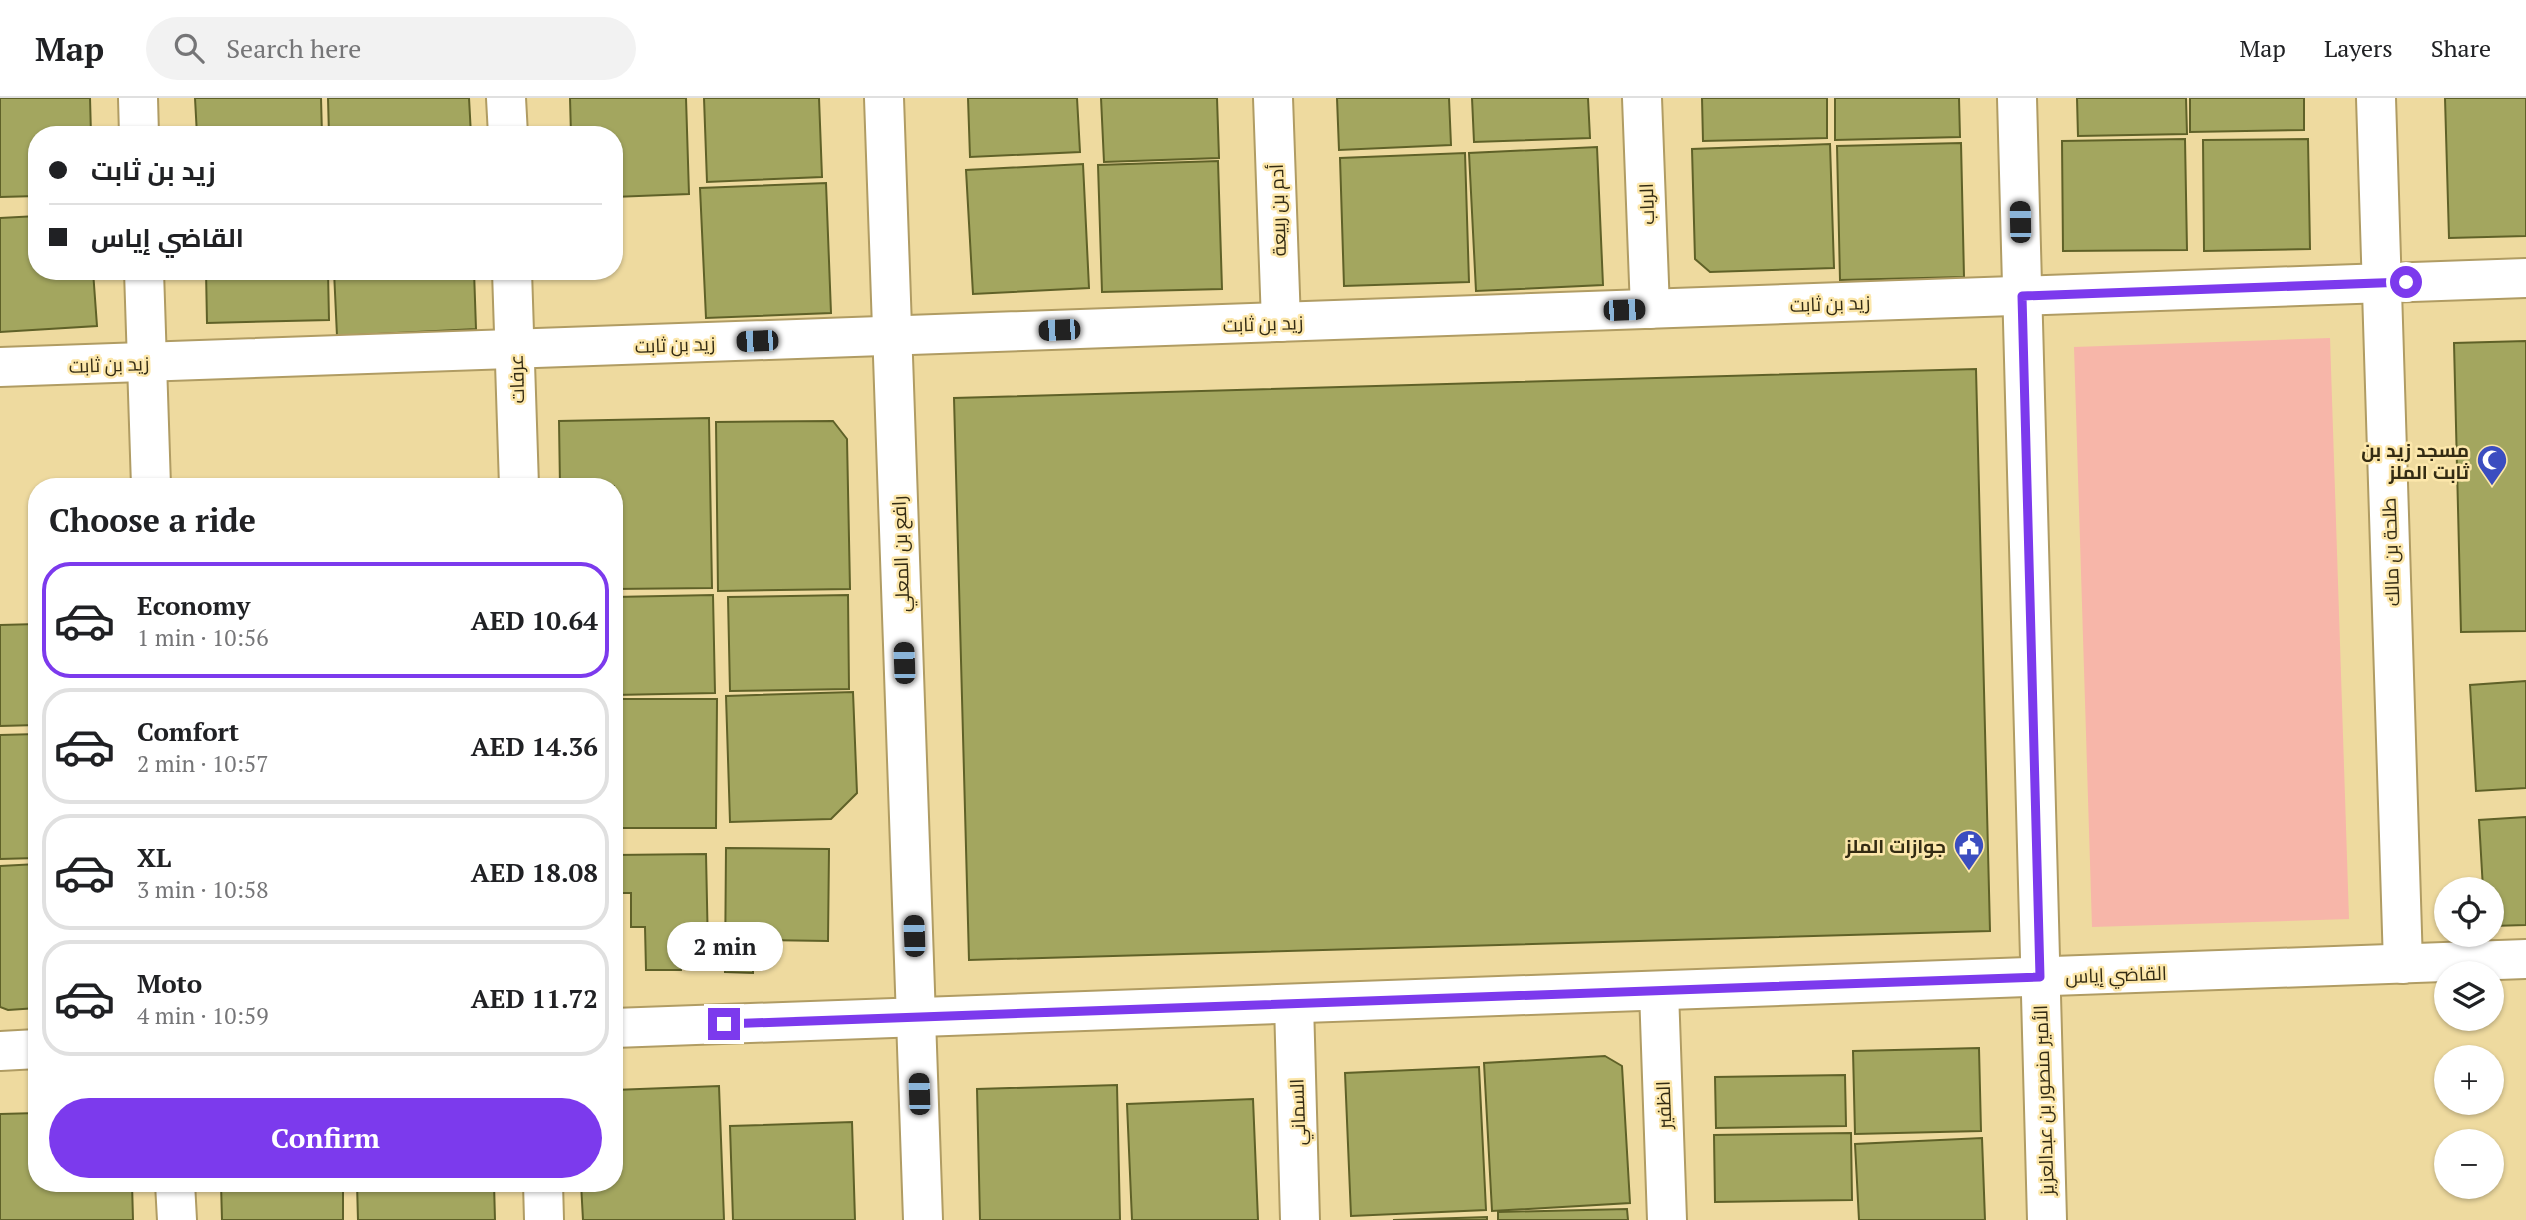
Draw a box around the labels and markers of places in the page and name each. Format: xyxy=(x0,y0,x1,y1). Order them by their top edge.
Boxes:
place label: مسجد زيد بن ثابت الملز xyxy=(2361,437,2470,484)
mosque icon: مسجد زيد بن ثابت الملز xyxy=(2475,443,2509,487)
public building icon: جوازات الملز xyxy=(1952,828,1986,872)
place label: جوازات الملز xyxy=(1844,833,1946,859)

